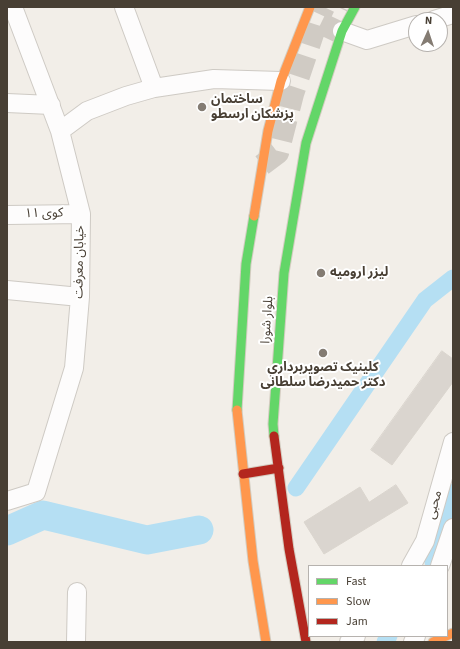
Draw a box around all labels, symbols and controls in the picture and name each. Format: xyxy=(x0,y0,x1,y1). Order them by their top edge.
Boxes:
north arrow xyxy=(408,12,448,52)
text: N xyxy=(425,13,433,28)
place label: ساختمان پزشکان ارسطو xyxy=(211,92,294,123)
marker: ساختمان پزشکان ارسطو xyxy=(196,101,208,113)
street label: کوی ۱۱ xyxy=(24,206,64,222)
street label: خیابان معرفت xyxy=(72,225,88,299)
place label: لیزر ارومیه xyxy=(330,265,388,281)
marker: لیزر ارومیه xyxy=(315,267,327,279)
street label: بلوار شورا xyxy=(259,296,277,344)
marker: کلینیک تصويربرداري دکتر حمیدرضا سلطانی xyxy=(317,347,329,359)
place label: کلینیک تصويربرداري دکتر حمیدرضا سلطانی xyxy=(260,360,386,391)
street label: محبی xyxy=(424,489,446,521)
legend xyxy=(308,565,448,637)
text: Fast xyxy=(346,573,366,590)
text: Slow xyxy=(346,593,371,610)
text: Jam xyxy=(346,613,368,630)

